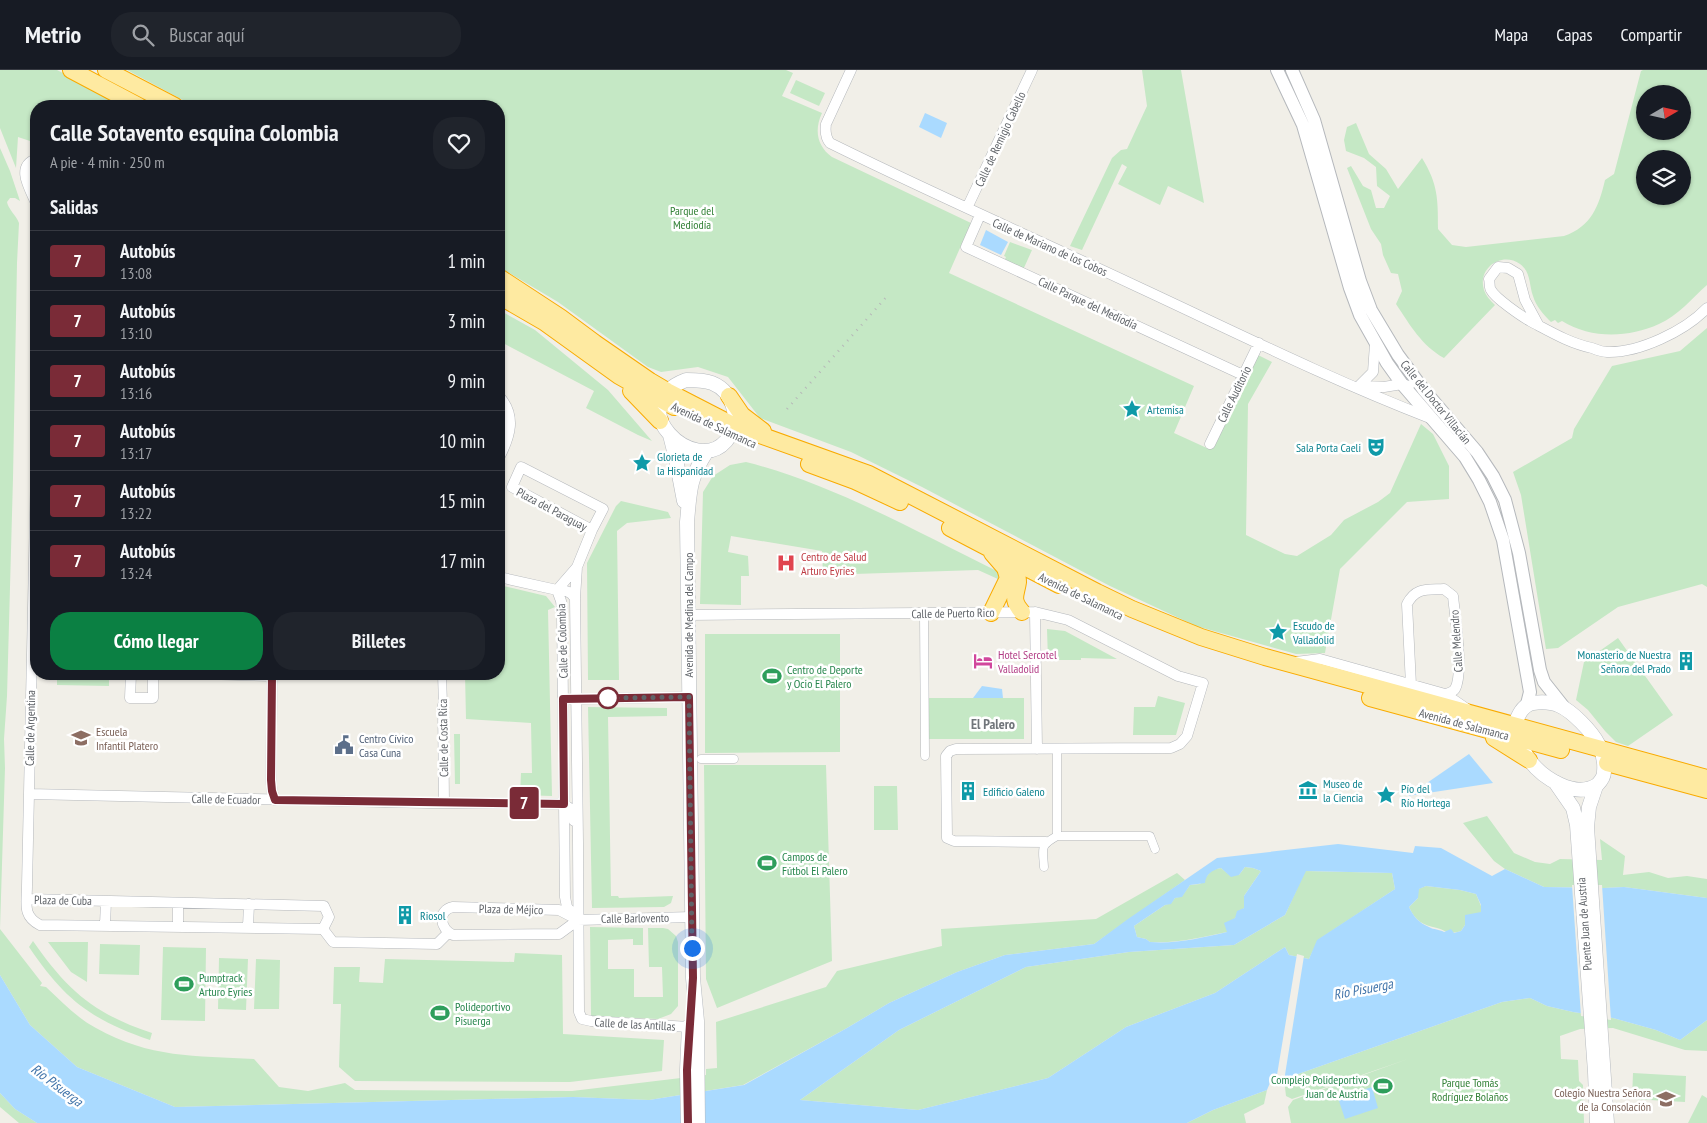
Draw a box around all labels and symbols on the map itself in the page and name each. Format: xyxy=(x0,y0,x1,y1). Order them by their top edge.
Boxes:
north arrow xyxy=(1636,85,1691,140)
street label: Calle de Remigio Cabello xyxy=(971,89,1029,189)
park label: Parque del Mediodía xyxy=(670,203,714,232)
street label: Calle de Mariano de los Cobos xyxy=(990,215,1110,279)
street label: Calle Parque del Mediodía xyxy=(1036,273,1140,333)
street label: Calle del Doctor Villacián xyxy=(1397,357,1475,447)
street label: Calle Auditorio xyxy=(1214,363,1254,425)
place icon: Artemisa xyxy=(1121,398,1143,420)
street label: Avenida de Salamanca xyxy=(669,399,759,451)
place label: Artemisa xyxy=(1147,402,1184,417)
theatre icon: Sala Porta Caeli xyxy=(1365,436,1387,458)
place label: Sala Porta Caeli xyxy=(1296,440,1361,455)
place label: Glorieta de la Hispanidad xyxy=(657,449,713,478)
place icon: Glorieta de la Hispanidad xyxy=(631,452,653,474)
street label: Plaza del Paraguay xyxy=(514,484,590,534)
place label: Centro de Salud Arturo Eyries xyxy=(801,549,867,578)
hospital icon: Centro de Salud Arturo Eyries xyxy=(775,552,797,574)
street label: Avenida de Medina del Campo xyxy=(681,553,696,677)
street label: Avenida de Salamanca xyxy=(1036,569,1126,623)
street label: Calle de Colombia xyxy=(553,603,571,679)
street label: Calle de Puerto Rico xyxy=(911,605,995,621)
street label: Calle Melendro xyxy=(1446,609,1466,673)
place label: Escudo de Valladolid xyxy=(1292,618,1335,647)
place icon: Escudo de Valladolid xyxy=(1267,621,1289,643)
place label: Hotel Sercotel Valladolid xyxy=(997,647,1057,676)
place label: Monasterio de Nuestra Señora del Prado xyxy=(1578,647,1671,676)
hotel icon: Hotel Sercotel Valladolid xyxy=(972,650,994,672)
building icon: Monasterio de Nuestra Señora del Prado xyxy=(1675,650,1697,672)
place label: Centro de Deporte y Ocio El Palero xyxy=(787,662,863,691)
sports icon: Centro de Deporte y Ocio El Palero xyxy=(761,665,783,687)
unlabelled marker xyxy=(597,687,619,709)
street label: Calle de Argentina xyxy=(22,690,38,766)
street label: Calle de Costa Rica xyxy=(435,698,451,777)
street label: Avenida de Salamanca xyxy=(1417,705,1511,743)
district label: El Palero xyxy=(971,715,1015,733)
place label: Escuela Infantil Platero xyxy=(96,724,158,753)
school or university icon: Escuela Infantil Platero xyxy=(70,727,92,749)
place label: Centro Cívico Casa Cuna xyxy=(359,731,413,760)
public building icon: Centro Cívico Casa Cuna xyxy=(333,734,355,756)
place label: Museo de la Ciencia xyxy=(1323,776,1363,805)
museum icon: Museo de la Ciencia xyxy=(1297,779,1319,801)
building icon: Edificio Galeno xyxy=(957,780,979,802)
place label: Pío del Río Hortega xyxy=(1401,781,1451,810)
place label: Edificio Galeno xyxy=(983,784,1045,799)
place icon: Pío del Río Hortega xyxy=(1375,784,1397,806)
line badge: 7 xyxy=(508,787,540,819)
street label: Calle de Ecuador xyxy=(191,791,261,807)
place label: Campos de Fútbol El Palero xyxy=(782,849,848,878)
sports icon: Campos de Fútbol El Palero xyxy=(756,852,778,874)
street label: Puente Juan de Austria xyxy=(1573,877,1595,971)
street label: Plaza de Cuba xyxy=(34,892,92,908)
street label: Plaza de Méjico xyxy=(479,901,543,917)
building icon: Riosol xyxy=(394,904,416,926)
place label: Riosol xyxy=(420,908,446,923)
street label: Calle Barlovento xyxy=(601,910,669,926)
your location xyxy=(680,936,705,961)
place label: Pumptrack Arturo Eyries xyxy=(199,970,252,999)
sports icon: Pumptrack Arturo Eyries xyxy=(173,973,195,995)
water label: Río Pisuerga xyxy=(1332,974,1396,1004)
place label: Polideportivo Pisuerga xyxy=(455,999,511,1028)
sports icon: Polideportivo Pisuerga xyxy=(429,1002,451,1024)
street label: Calle de las Antillas xyxy=(594,1014,676,1034)
water label: Río Pisuerga xyxy=(28,1060,88,1111)
place label: Complejo Polideportivo Juan de Austria xyxy=(1271,1072,1368,1101)
sports icon: Complejo Polideportivo Juan de Austria xyxy=(1372,1075,1394,1097)
park label: Parque Tomás Rodríguez Bolaños xyxy=(1432,1075,1508,1104)
place label: Colegio Nuestra Señora de la Consolación xyxy=(1554,1085,1651,1114)
school or university icon: Colegio Nuestra Señora de la Consolación xyxy=(1655,1088,1677,1110)

